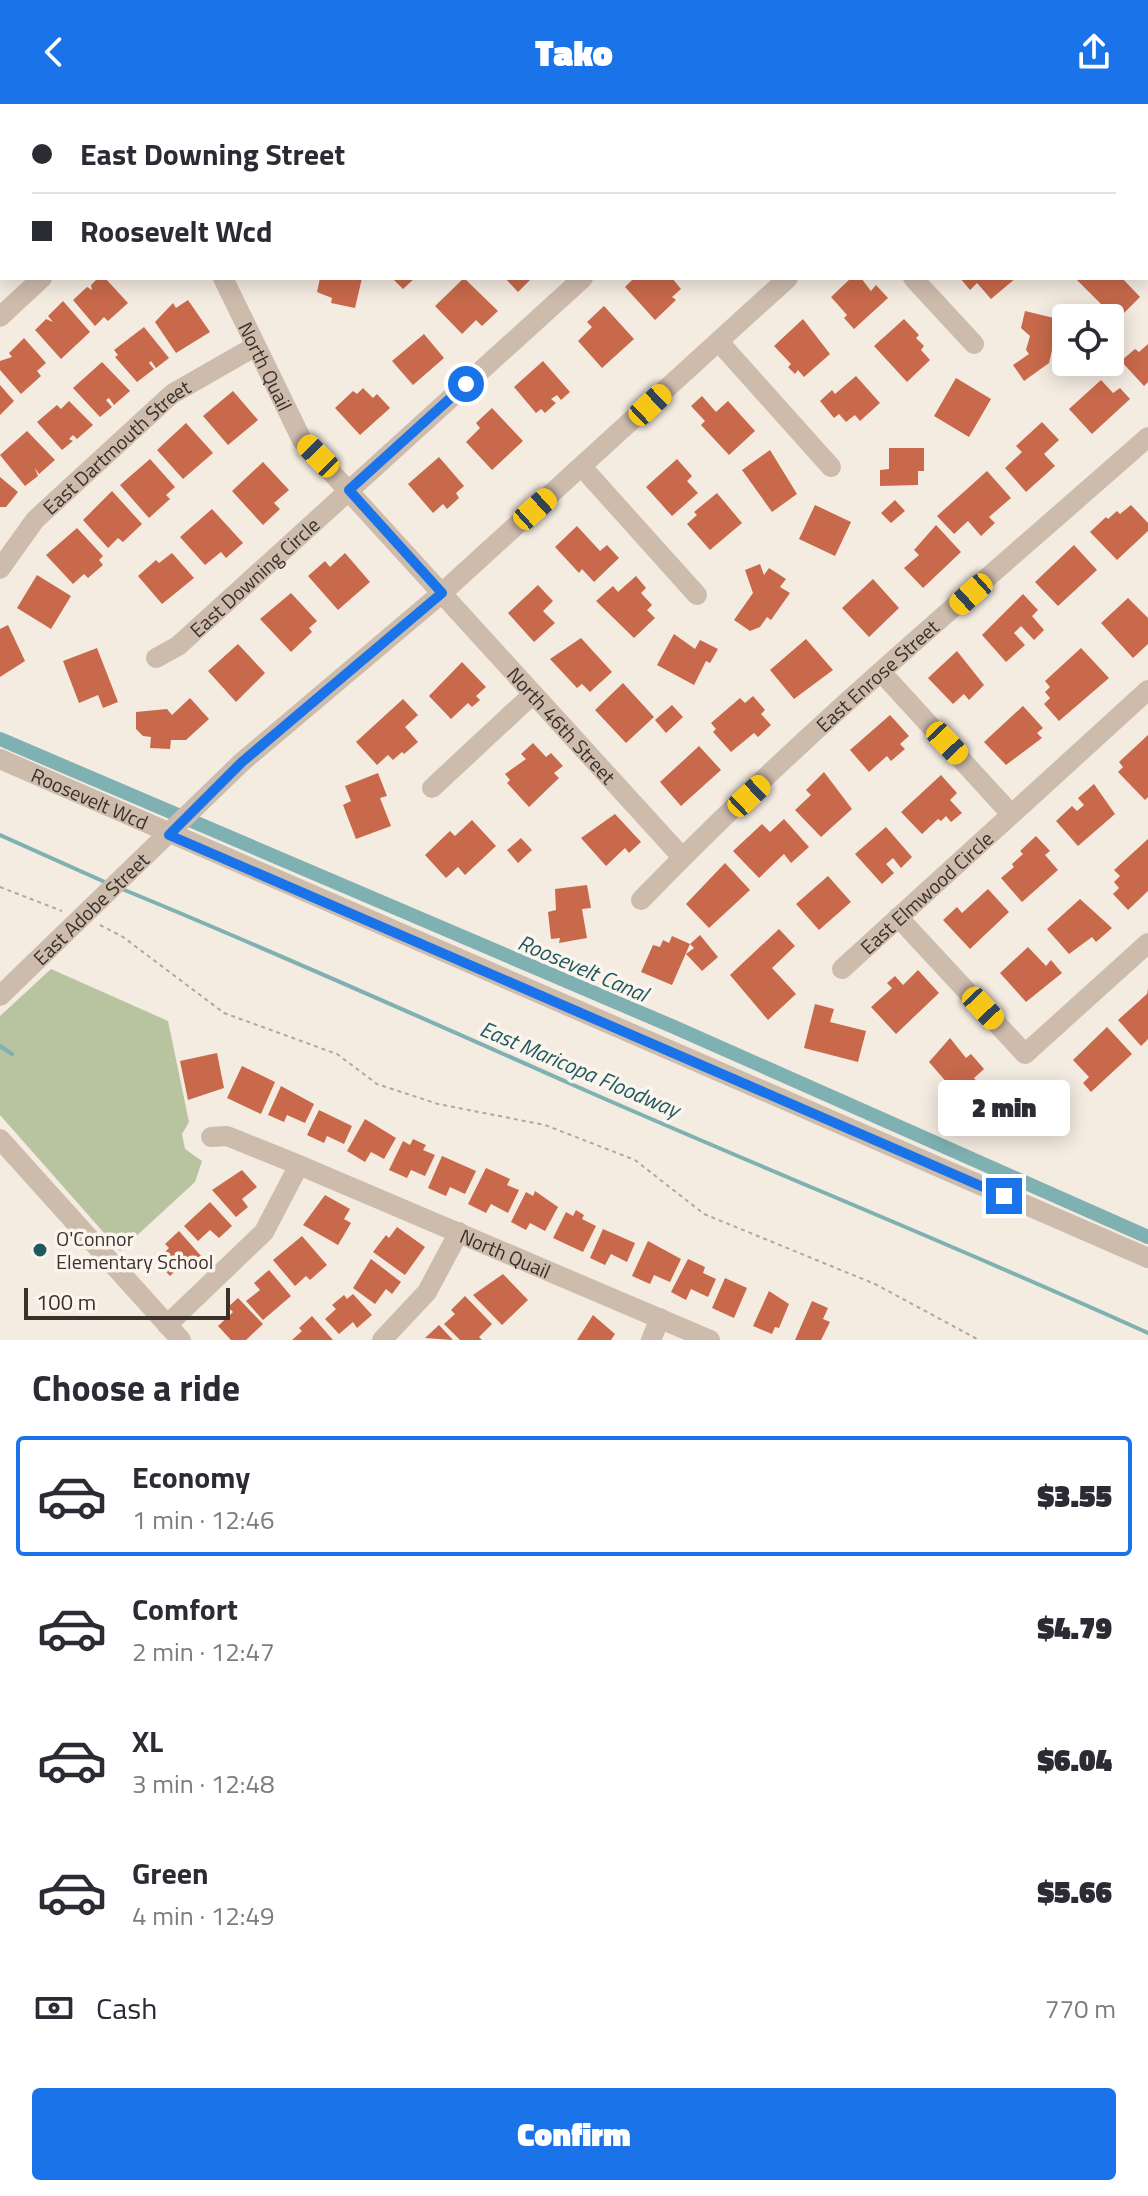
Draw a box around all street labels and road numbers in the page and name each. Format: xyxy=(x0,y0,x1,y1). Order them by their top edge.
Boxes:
street label: North Quail xyxy=(231,316,301,416)
street label: East Dartmouth Street xyxy=(35,371,196,522)
street label: East Downing Circle xyxy=(182,509,326,644)
street label: East Enrose Street xyxy=(808,611,946,739)
street label: North 46th Street xyxy=(500,660,624,791)
street label: Roosevelt Wcd xyxy=(27,759,153,837)
street label: East Elmwood Circle xyxy=(853,823,1000,961)
street label: East Adobe Street xyxy=(25,845,156,972)
street label: North Quail xyxy=(455,1220,556,1286)

